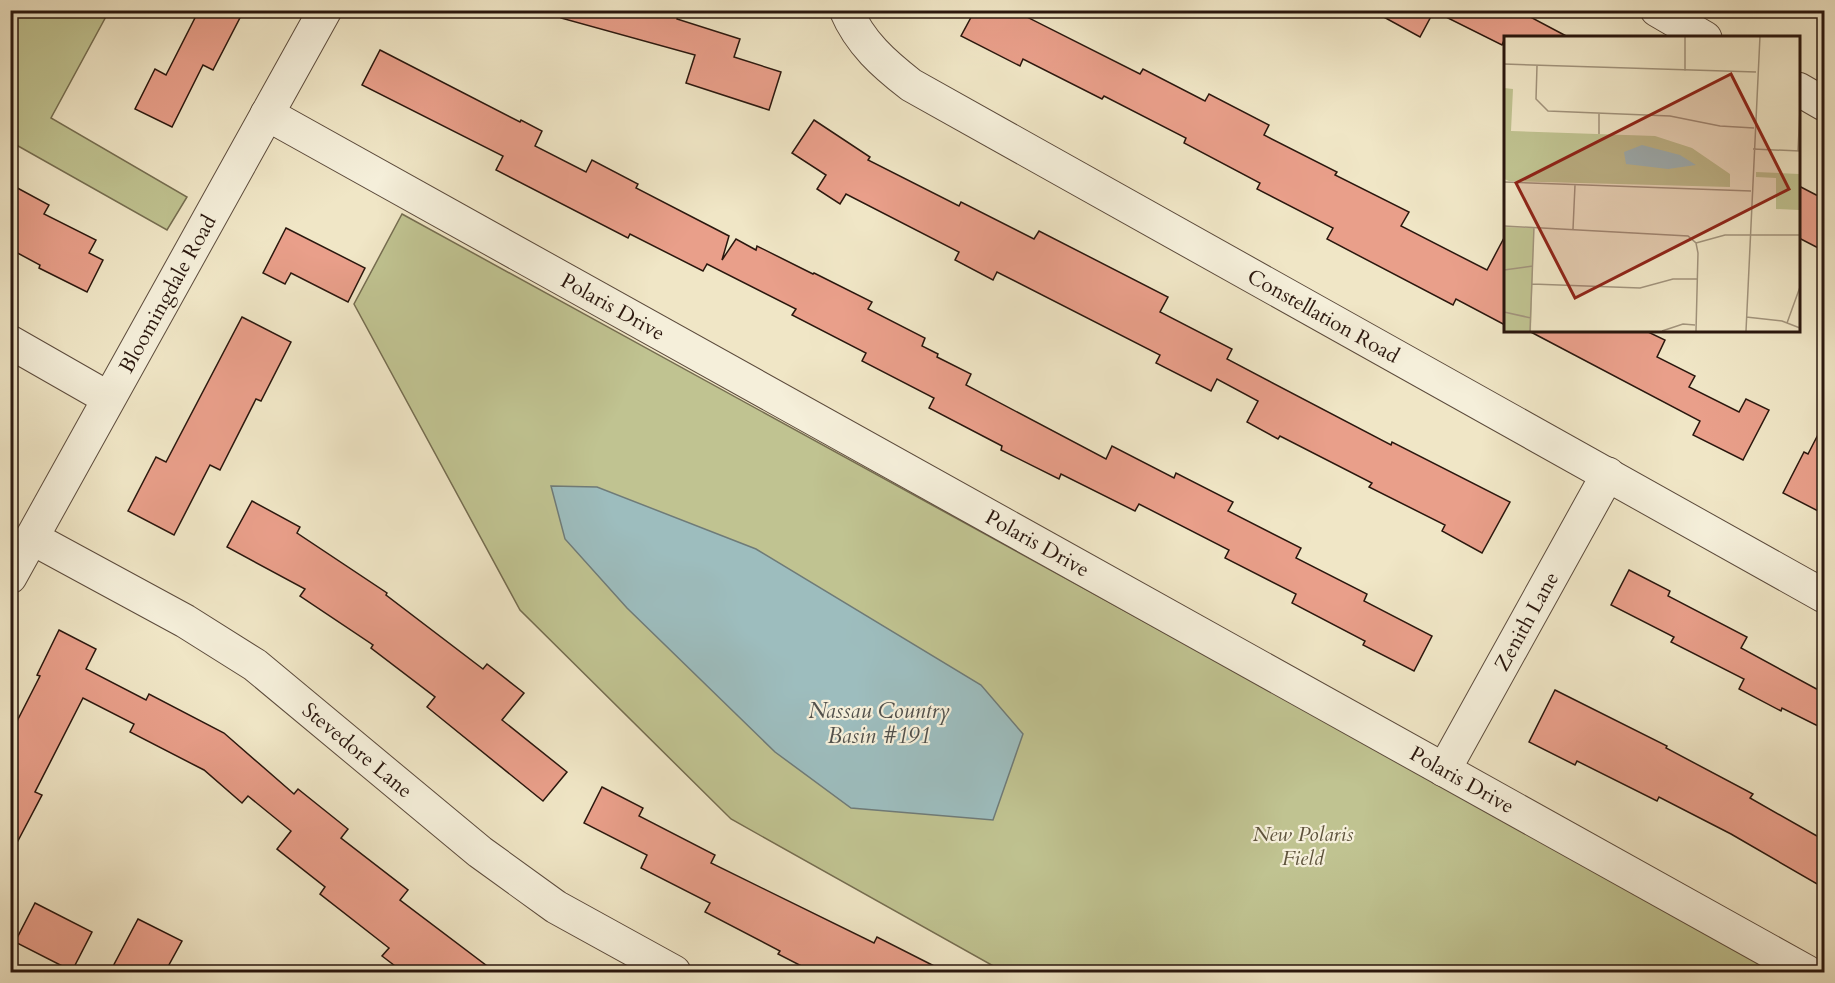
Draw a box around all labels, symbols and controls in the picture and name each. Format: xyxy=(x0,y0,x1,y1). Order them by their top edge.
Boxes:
inset map xyxy=(1504,36,1799,332)
street label: Bloomingdale Road xyxy=(112,210,223,378)
street label: Constellation Road xyxy=(1242,262,1404,370)
street label: Polaris Drive xyxy=(555,266,670,348)
street label: Polaris Drive xyxy=(980,503,1095,584)
street label: Zenith Lane xyxy=(1488,567,1566,676)
street label: Stevedore Lane xyxy=(296,696,419,805)
water label: Nassau Country Basin #191 xyxy=(808,696,950,751)
street label: Polaris Drive xyxy=(1404,740,1519,821)
park label: New Polaris Field xyxy=(1253,820,1353,873)

